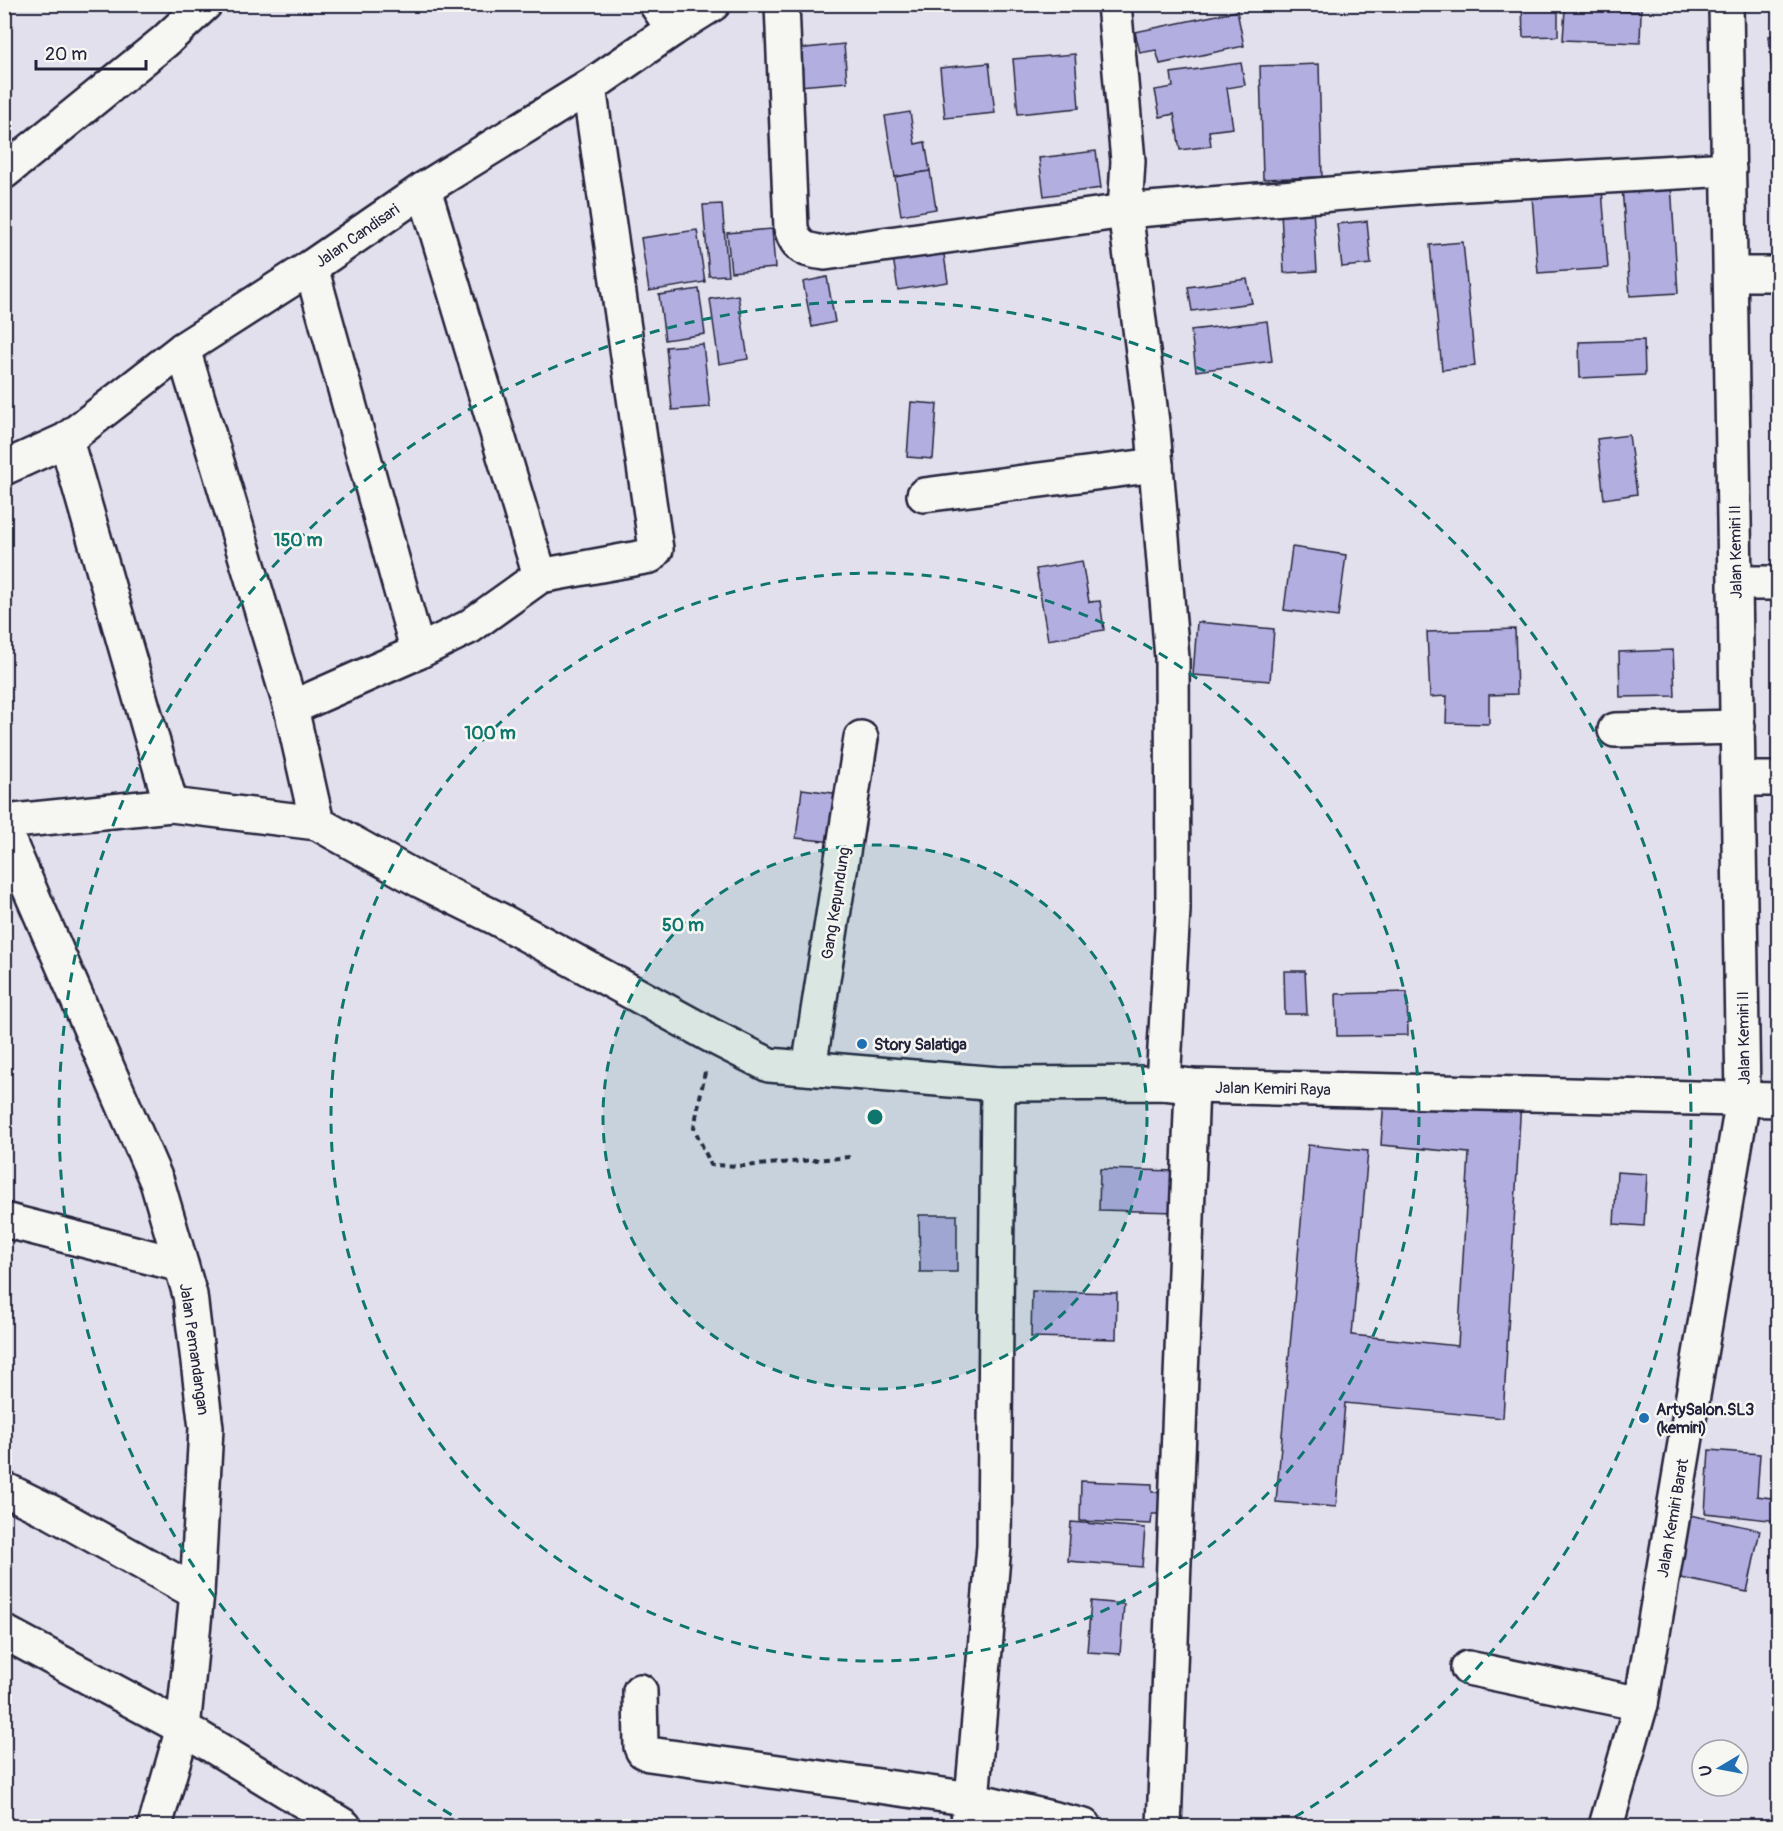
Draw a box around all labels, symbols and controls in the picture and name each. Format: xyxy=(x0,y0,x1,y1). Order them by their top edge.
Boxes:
scale bar xyxy=(36,33,146,71)
text: 20 m xyxy=(45,43,87,66)
street label: Jalan Candisari xyxy=(312,199,404,272)
street label: Jalan Kemiri II xyxy=(1725,505,1747,599)
text: 150 m xyxy=(274,529,323,552)
text: 100 m xyxy=(464,722,516,745)
street label: Gang Kepundung xyxy=(817,846,855,961)
text: 50 m xyxy=(662,914,704,937)
street label: Jalan Kemiri II xyxy=(1733,991,1755,1085)
place label: Story Salatiga xyxy=(874,1035,967,1055)
marker: Story Salatiga xyxy=(855,1037,869,1051)
street label: Jalan Kemiri Raya xyxy=(1215,1078,1331,1100)
centre of rings xyxy=(865,1107,885,1127)
street label: Jalan Pemandangan xyxy=(175,1282,213,1416)
place label: ArtySalon.SL3 (kemiri) xyxy=(1656,1400,1754,1438)
marker: ArtySalon.SL3 (kemiri) xyxy=(1637,1411,1651,1425)
street label: Jalan Kemiri Barat xyxy=(1653,1457,1693,1579)
north arrow xyxy=(1690,1738,1750,1798)
text: U xyxy=(1695,1763,1717,1777)

